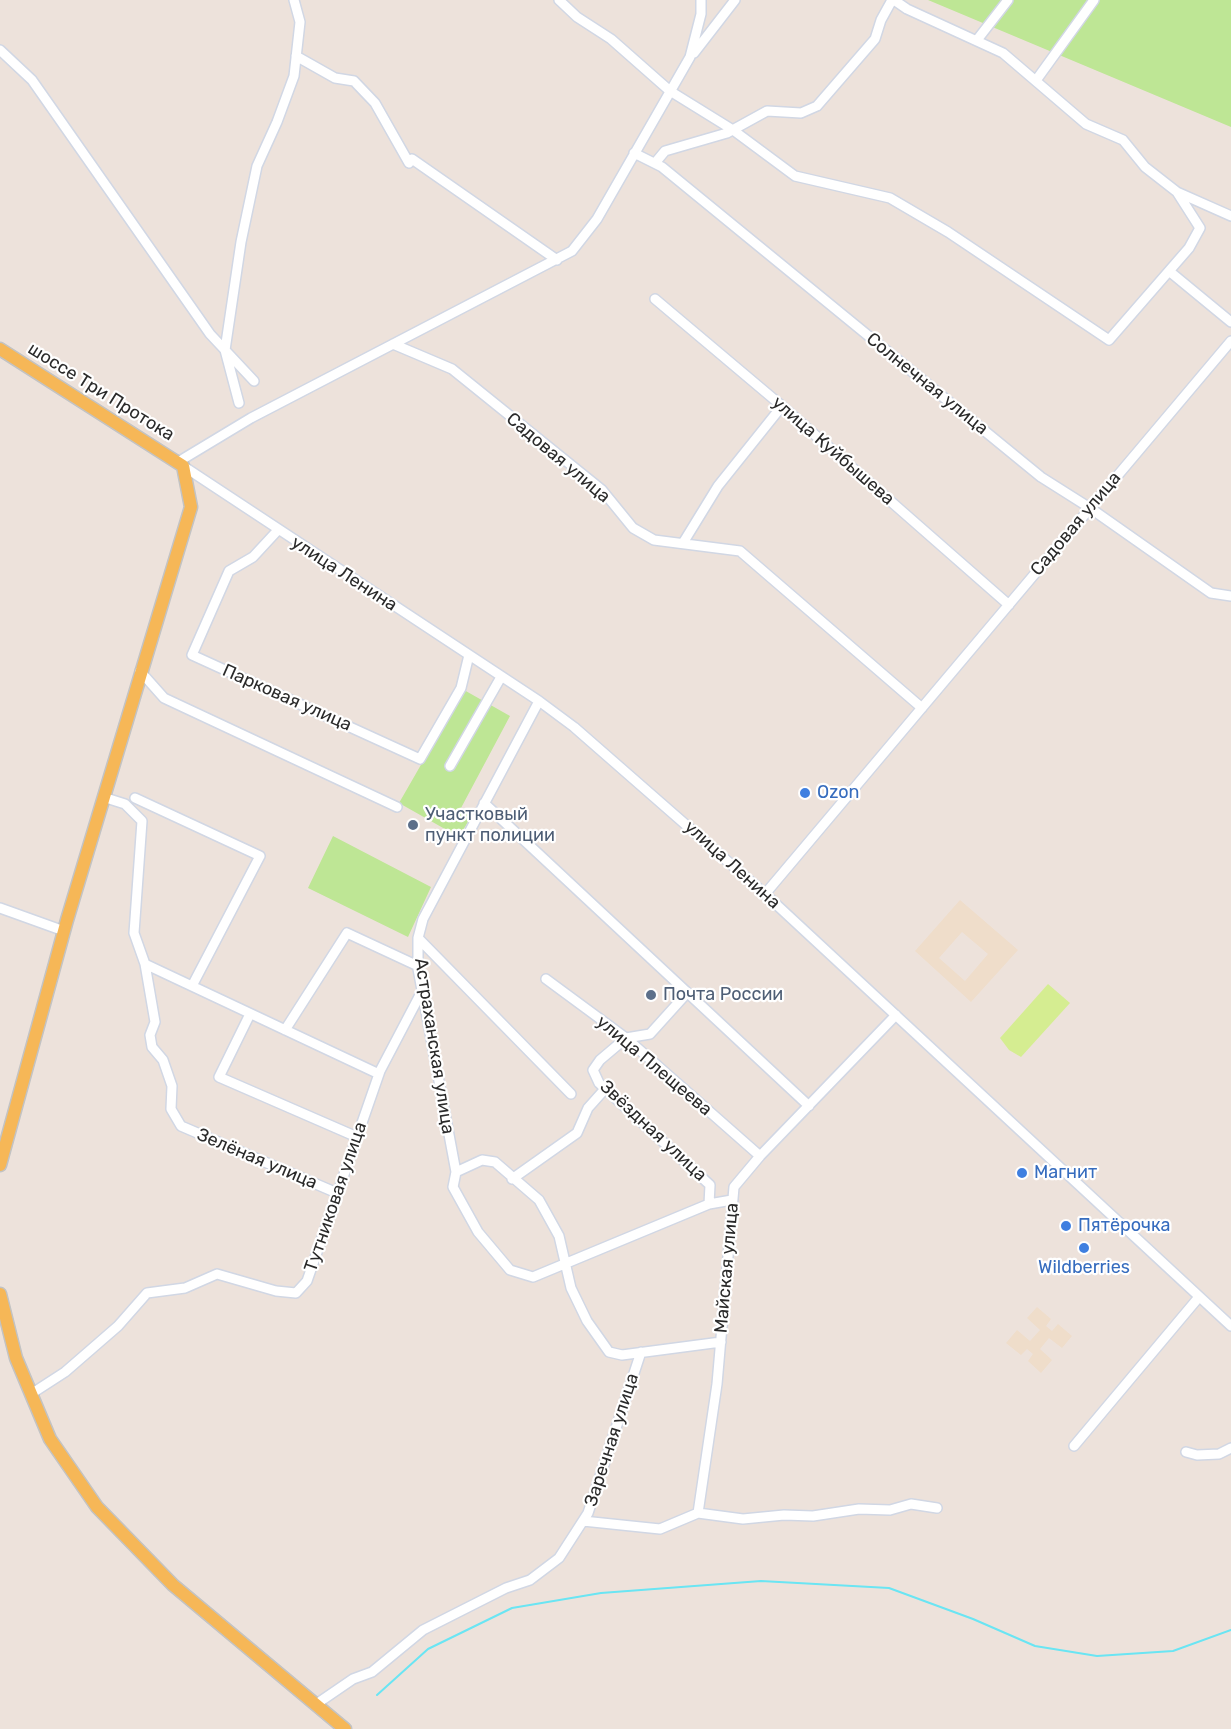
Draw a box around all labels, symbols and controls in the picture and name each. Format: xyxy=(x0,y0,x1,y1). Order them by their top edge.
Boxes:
street label: Солнечная улица xyxy=(862,328,992,440)
street label: шоссе Три Протока xyxy=(24,338,178,446)
street label: улица Куйбышева xyxy=(767,392,899,510)
street label: Садовая улица xyxy=(502,408,614,508)
street label: Садовая улица xyxy=(1026,468,1126,580)
street label: улица Ленина xyxy=(287,532,401,616)
street label: Парковая улица xyxy=(219,660,355,736)
place label: Ozon xyxy=(817,782,859,804)
marker: Ozon xyxy=(798,786,812,800)
place label: Участковый пункт полиции xyxy=(425,804,555,846)
street label: улица Ленина xyxy=(680,816,784,914)
marker: Участковый пункт полиции xyxy=(406,818,420,832)
street label: Астраханская улица xyxy=(409,956,459,1136)
place label: Почта России xyxy=(663,984,783,1006)
marker: Почта России xyxy=(644,988,658,1002)
street label: улица Плещеева xyxy=(592,1011,716,1121)
street label: Звёздная улица xyxy=(595,1076,711,1186)
street label: Тутниковая улица xyxy=(300,1119,372,1275)
street label: Зелёная улица xyxy=(194,1124,320,1194)
place label: Магнит xyxy=(1034,1162,1097,1184)
marker: Магнит xyxy=(1015,1166,1029,1180)
street label: Майская улица xyxy=(711,1202,743,1334)
place label: Пятёрочка xyxy=(1078,1215,1171,1237)
marker: Пятёрочка xyxy=(1059,1219,1073,1233)
marker: Wildberries xyxy=(1077,1241,1091,1255)
place label: Wildberries xyxy=(1038,1257,1130,1279)
street label: Заречная улица xyxy=(580,1371,644,1509)

